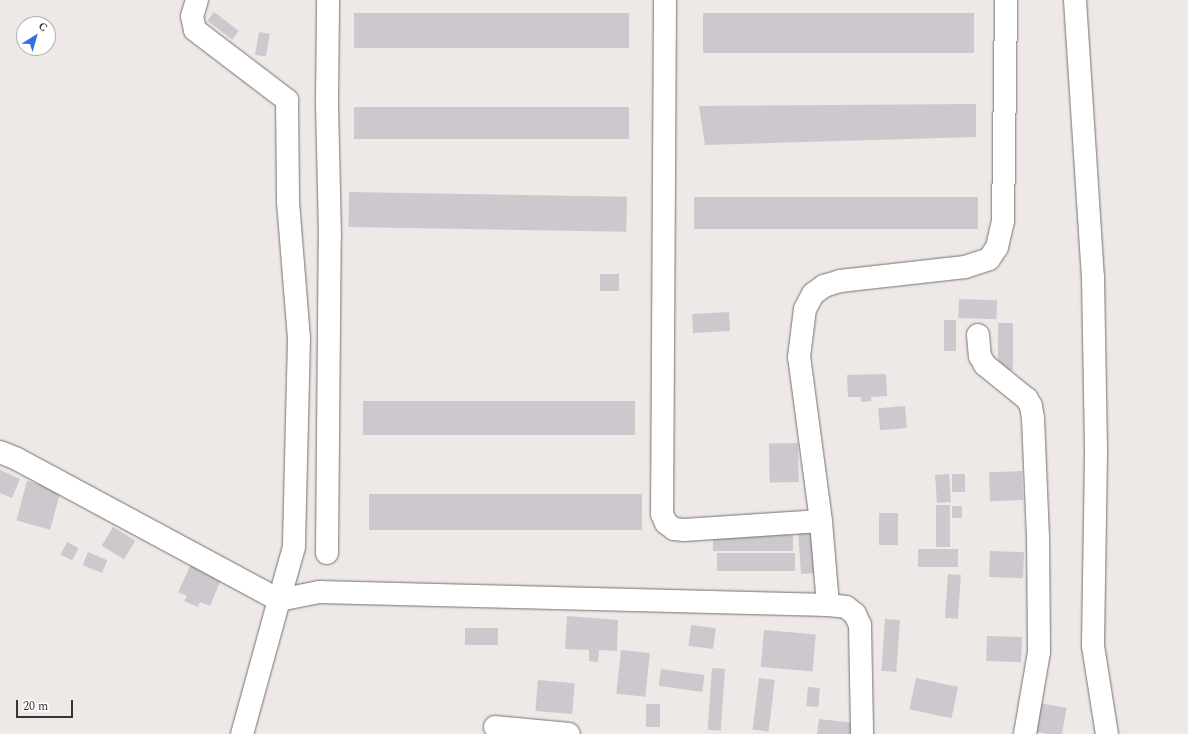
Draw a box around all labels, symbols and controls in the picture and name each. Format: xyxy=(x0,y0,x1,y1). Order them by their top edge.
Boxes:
north arrow xyxy=(16,16,56,56)
text: С xyxy=(35,18,51,36)
scale bar xyxy=(18,692,75,718)
text: 20 m xyxy=(23,697,48,716)

